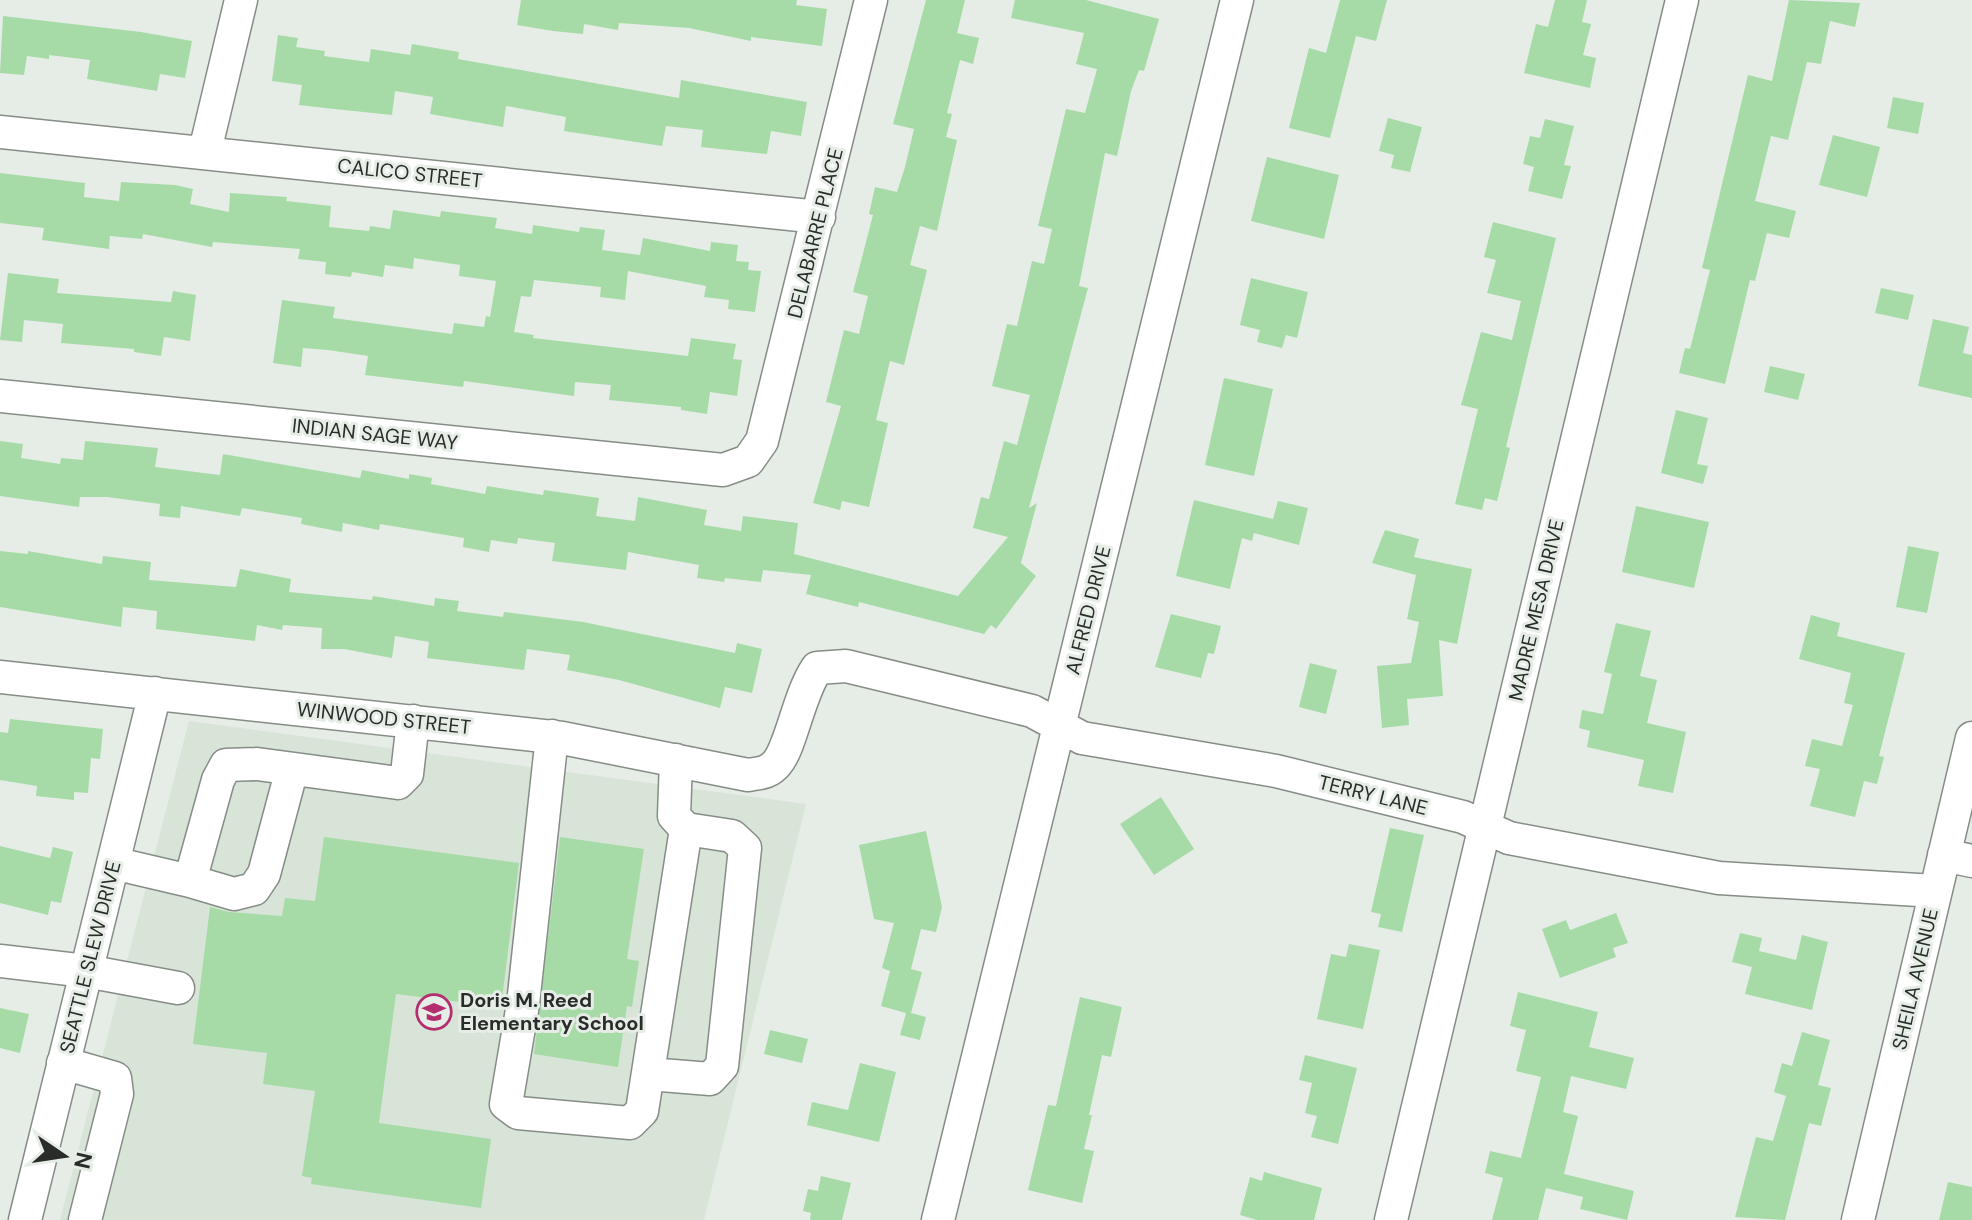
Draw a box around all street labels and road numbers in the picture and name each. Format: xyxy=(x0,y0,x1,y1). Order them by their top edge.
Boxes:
street label: DELABARRE PLACE xyxy=(781,145,849,321)
street label: CALICO STREET xyxy=(336,152,484,194)
street label: INDIAN SAGE WAY xyxy=(291,412,460,456)
street label: MADRE MESA DRIVE xyxy=(1502,517,1570,703)
street label: ALFRED DRIVE xyxy=(1059,543,1117,677)
street label: WINWOOD STREET xyxy=(296,696,472,740)
street label: TERRY LANE xyxy=(1316,769,1430,821)
street label: SEATTLE SLEW DRIVE xyxy=(54,858,126,1056)
street label: SHEILA AVENUE xyxy=(1886,906,1944,1052)

